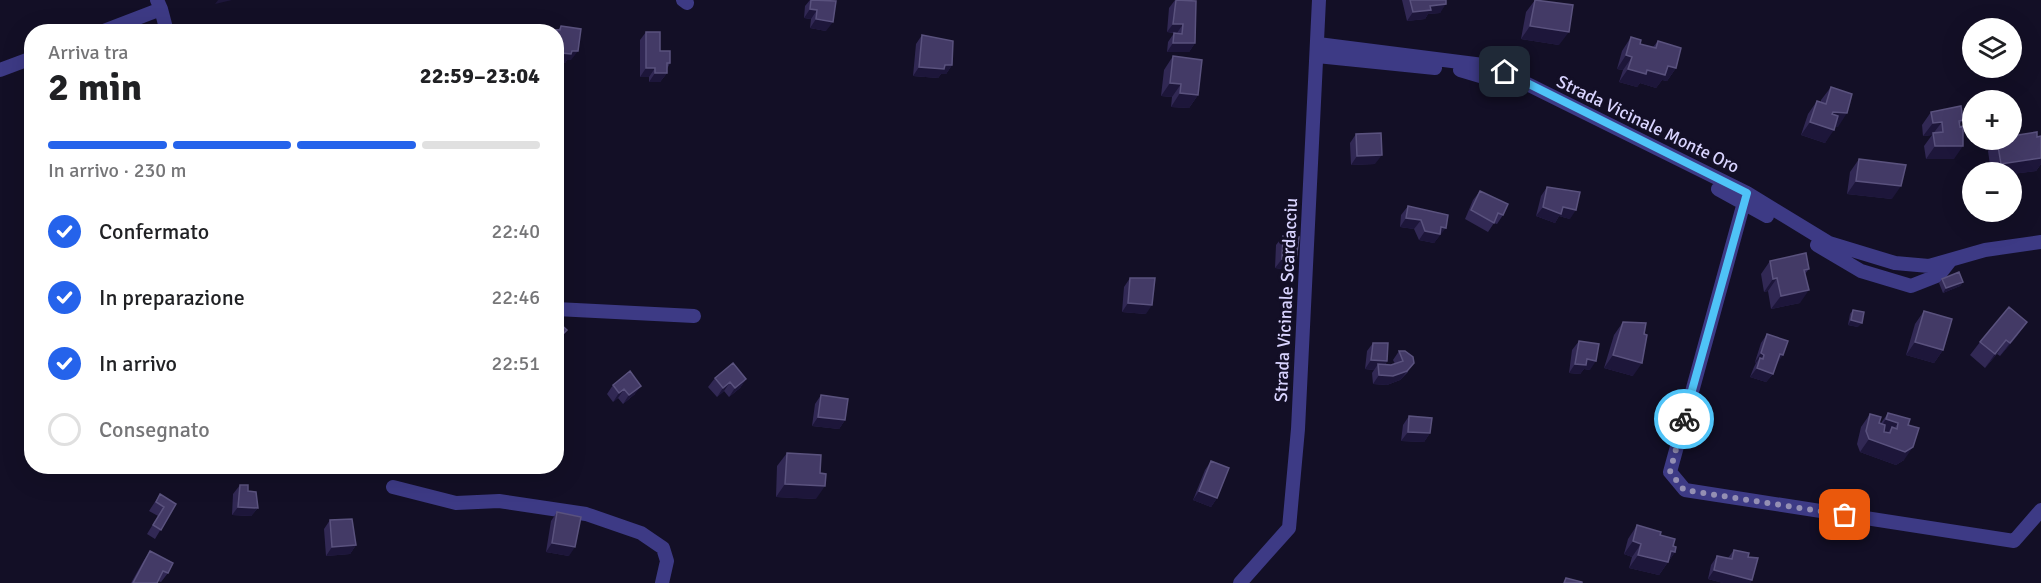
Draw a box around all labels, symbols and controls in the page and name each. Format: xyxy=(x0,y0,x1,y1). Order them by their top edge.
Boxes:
map controls xyxy=(1962,18,2022,222)
button: layers xyxy=(1962,18,2022,78)
text: Arriva tra xyxy=(48,40,128,65)
pin xyxy=(1479,46,1530,97)
icon: home xyxy=(1488,55,1521,88)
text: 22:59–23:04 xyxy=(420,62,540,89)
text: 2 min xyxy=(48,63,142,111)
street label: Strada Vicinale Monte Oro xyxy=(1553,70,1743,178)
button: + xyxy=(1962,90,2022,150)
text: In arrivo · 230 m xyxy=(48,158,186,183)
button: − xyxy=(1962,162,2022,222)
street label: Strada Vicinale Scardacciu xyxy=(1270,197,1302,403)
icon: check xyxy=(48,215,81,248)
text: Confermato xyxy=(99,218,209,245)
text: 22:40 xyxy=(491,219,540,244)
icon: check xyxy=(48,281,81,314)
text: In preparazione xyxy=(99,284,245,311)
text: 22:46 xyxy=(491,285,540,310)
icon: check xyxy=(48,347,81,380)
text: In arrivo xyxy=(99,350,177,377)
text: 22:51 xyxy=(491,351,540,376)
courier xyxy=(1654,389,1714,449)
icon: bike xyxy=(1668,403,1701,436)
text: Consegnato xyxy=(99,416,210,443)
pin xyxy=(1819,489,1870,540)
icon: bag xyxy=(1828,498,1861,531)

